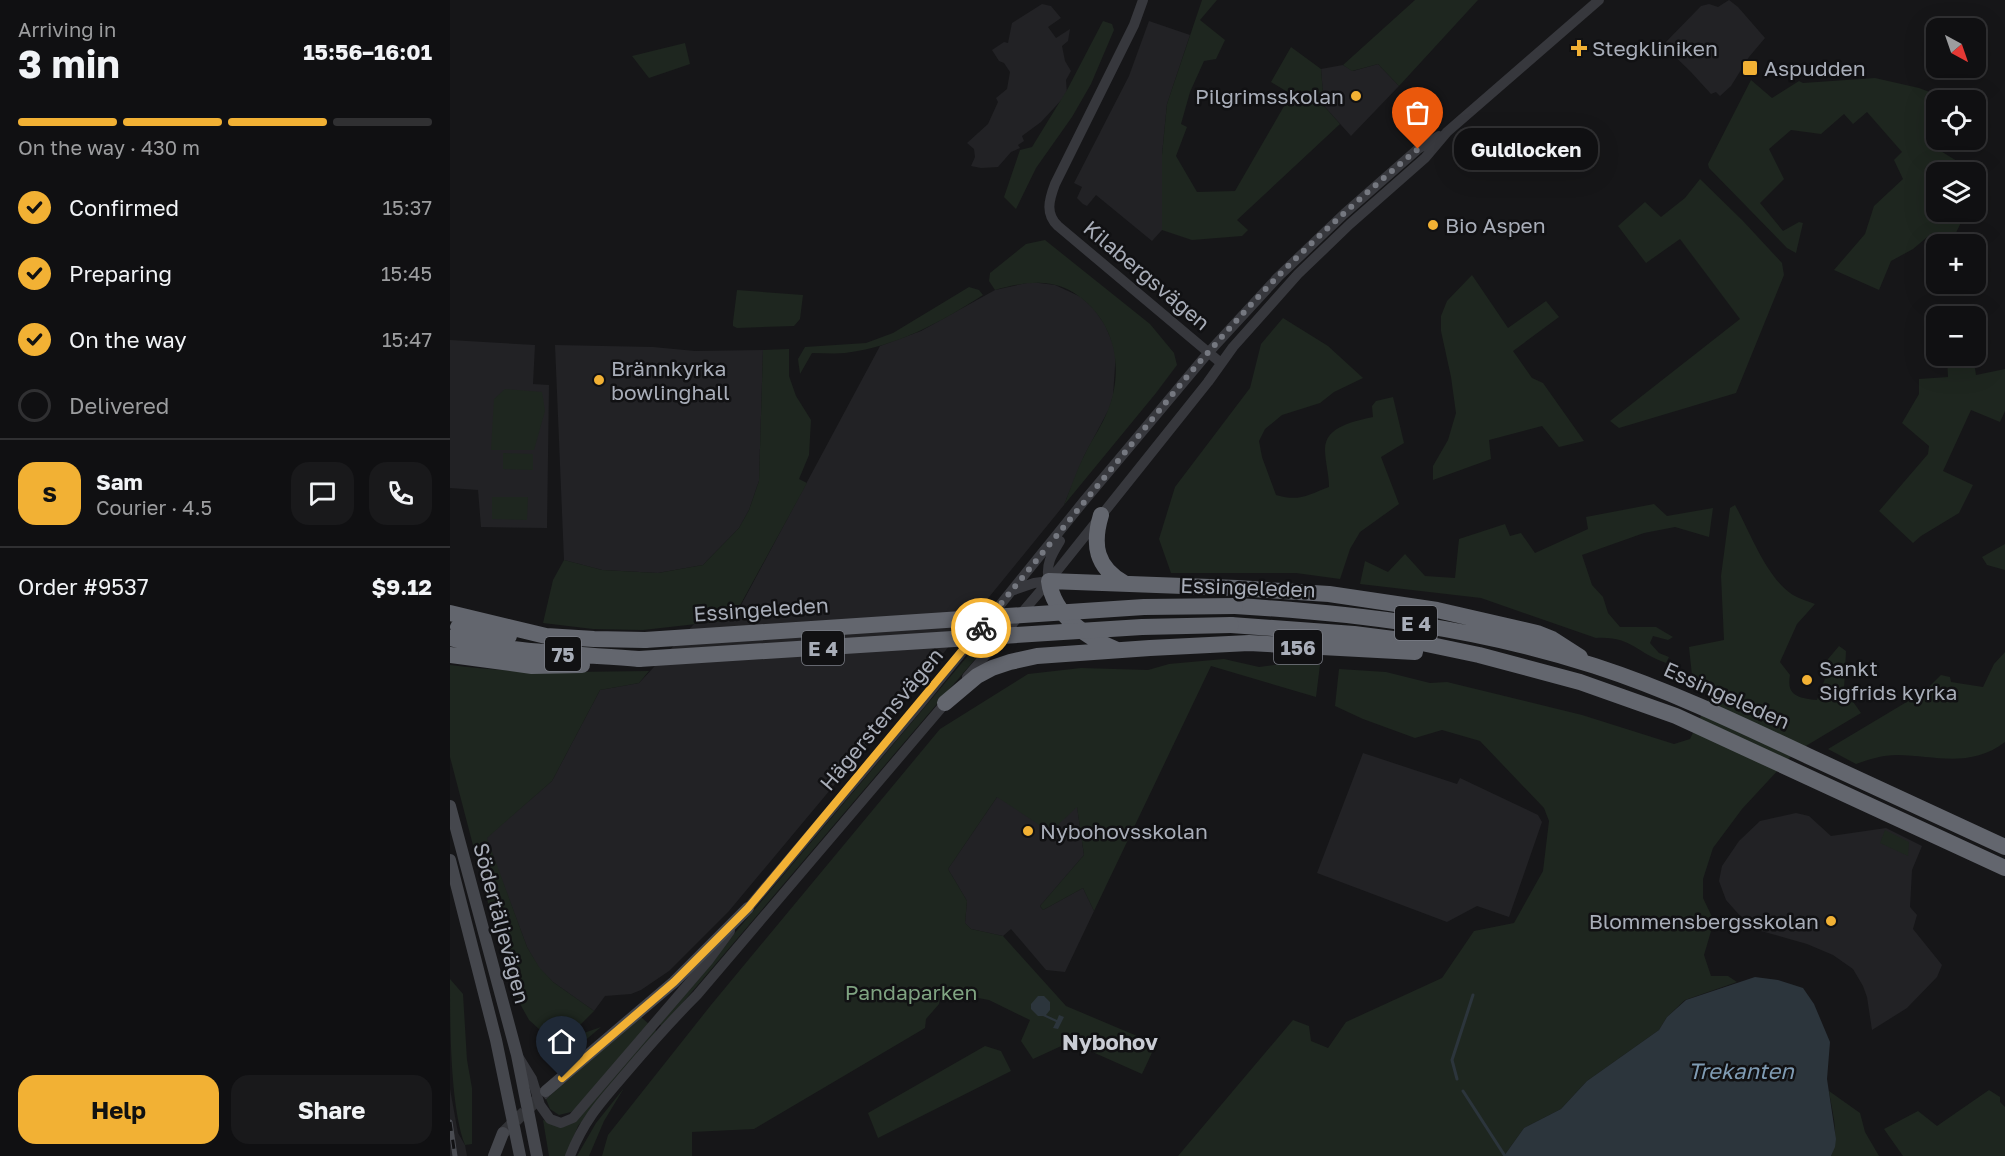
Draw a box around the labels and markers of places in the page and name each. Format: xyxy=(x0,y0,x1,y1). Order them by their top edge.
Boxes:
place label: Stegkliniken xyxy=(1592,35,1718,61)
marker: Stegkliniken xyxy=(1570,39,1588,57)
place label: Aspudden xyxy=(1764,55,1866,81)
marker: Aspudden xyxy=(1741,59,1759,77)
place label: Pilgrimsskolan xyxy=(1195,83,1344,109)
pin xyxy=(1392,87,1443,149)
marker: Pilgrimsskolan xyxy=(1349,89,1363,103)
callout: Guldlocken xyxy=(1454,128,1598,170)
place label: Bio Aspen xyxy=(1445,212,1546,238)
marker: Bio Aspen xyxy=(1426,218,1440,232)
place label: Brännkyrka bowlinghall xyxy=(611,355,730,405)
marker: Brännkyrka bowlinghall xyxy=(592,373,606,387)
place label: Sankt Sigfrids kyrka xyxy=(1819,655,1957,705)
marker: Sankt Sigfrids kyrka xyxy=(1800,673,1814,687)
place label: Nybohovsskolan xyxy=(1040,818,1208,844)
marker: Nybohovsskolan xyxy=(1021,824,1035,838)
place label: Blommensbergsskolan xyxy=(1589,908,1819,934)
marker: Blommensbergsskolan xyxy=(1824,914,1838,928)
pin xyxy=(536,1016,587,1078)

